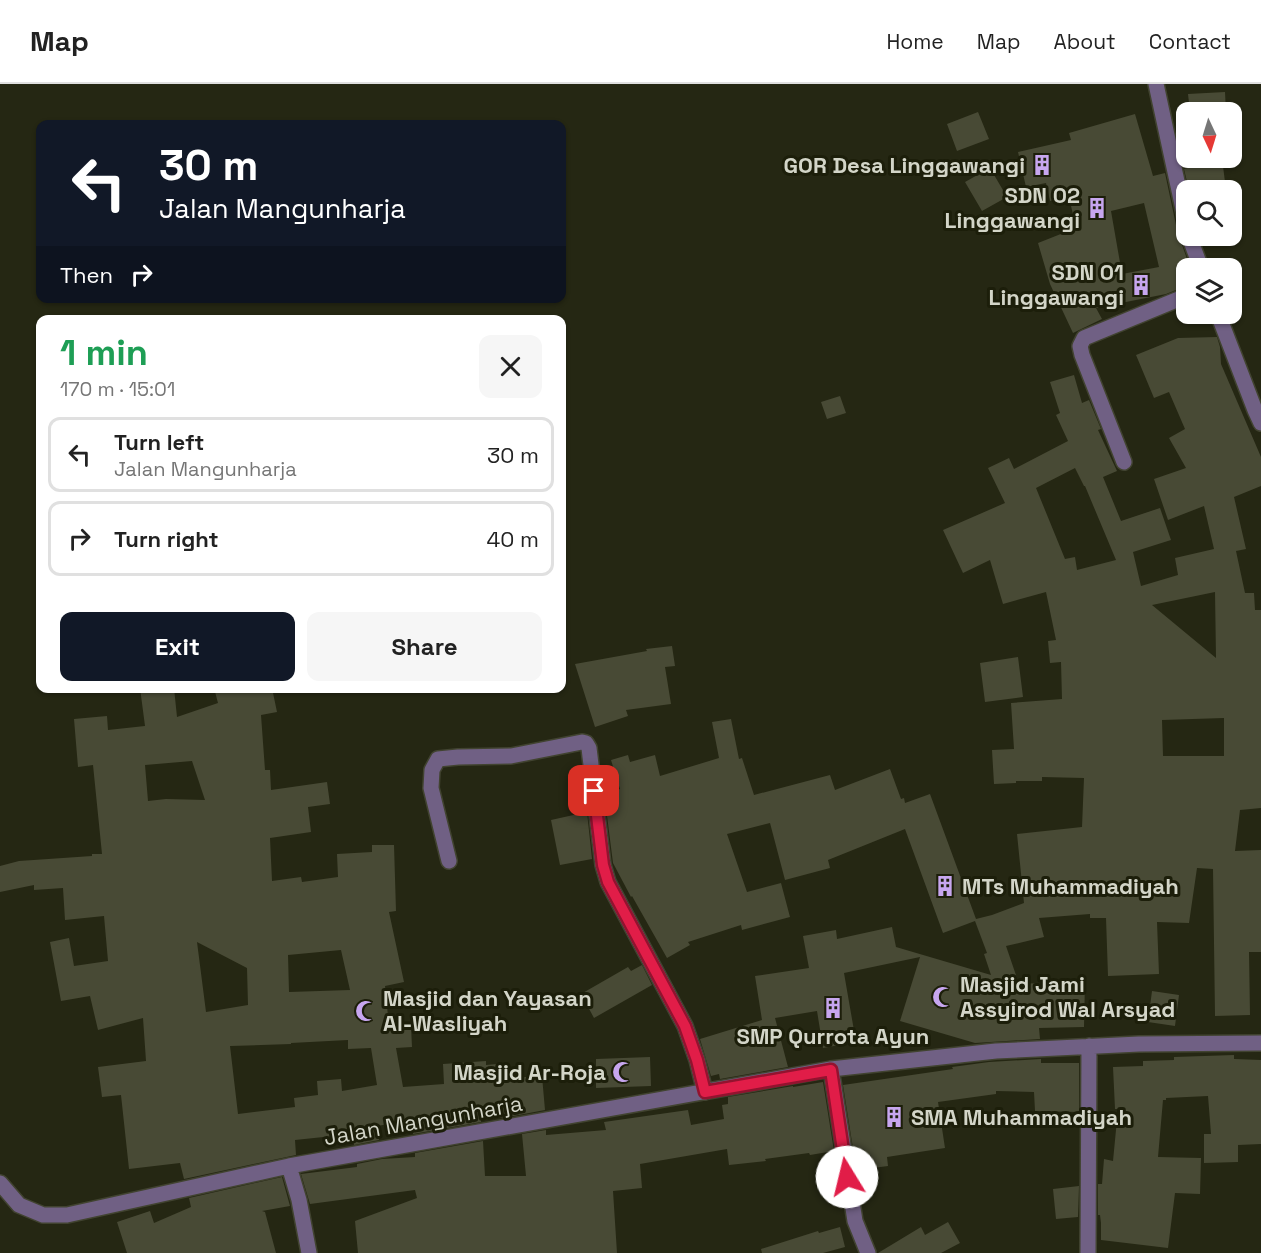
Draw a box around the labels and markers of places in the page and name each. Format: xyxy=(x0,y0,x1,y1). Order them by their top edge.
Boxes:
place label: GOR Desa Linggawangi xyxy=(784,151,1025,179)
building icon: GOR Desa Linggawangi xyxy=(1030,153,1054,177)
place label: SDN 02 Linggawangi xyxy=(945,181,1080,234)
building icon: SDN 02 Linggawangi xyxy=(1085,196,1109,220)
place label: SDN 01 Linggawangi xyxy=(989,258,1124,311)
building icon: SDN 01 Linggawangi xyxy=(1129,273,1153,297)
pin xyxy=(568,765,619,816)
place label: MTs Muhammadiyah xyxy=(962,872,1179,900)
building icon: MTs Muhammadiyah xyxy=(933,874,957,898)
place label: Masjid Jami Assyirod Wal Arsyad xyxy=(960,970,1175,1023)
place label: Masjid dan Yayasan Al-Wasliyah xyxy=(383,984,592,1037)
mosque icon: Masjid Jami Assyirod Wal Arsyad xyxy=(931,985,955,1009)
building icon: SMP Qurrota Ayun xyxy=(821,996,845,1020)
mosque icon: Masjid dan Yayasan Al-Wasliyah xyxy=(354,999,378,1023)
place label: SMP Qurrota Ayun xyxy=(737,1022,929,1050)
place label: Masjid Ar-Roja xyxy=(453,1058,606,1086)
mosque icon: Masjid Ar-Roja xyxy=(611,1060,635,1084)
place label: SMA Muhammadiyah xyxy=(911,1103,1132,1131)
building icon: SMA Muhammadiyah xyxy=(882,1105,906,1129)

